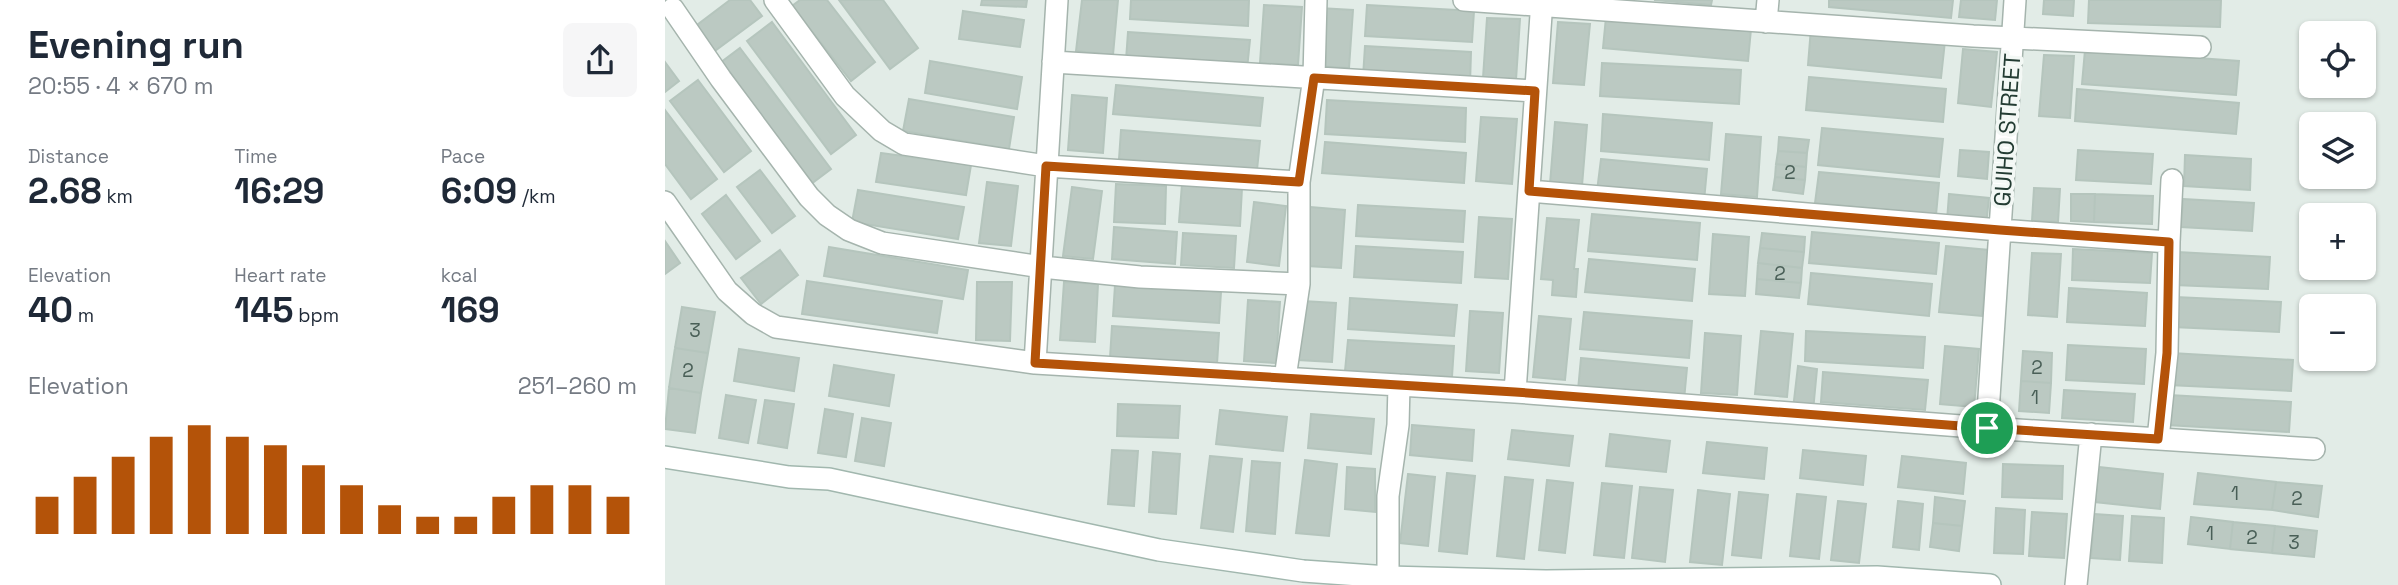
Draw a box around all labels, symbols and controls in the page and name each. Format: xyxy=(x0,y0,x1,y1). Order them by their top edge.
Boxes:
text: Evening run xyxy=(28,21,244,69)
map controls xyxy=(2299,21,2376,371)
button: locate xyxy=(2299,21,2376,98)
button: share xyxy=(563,23,637,97)
street label: GUIHO STREET xyxy=(1987,52,2027,208)
text: 20:55 · 4 × 670 m xyxy=(28,71,214,101)
button: layers xyxy=(2299,112,2376,189)
text: Distance xyxy=(28,144,109,169)
text: Time xyxy=(234,144,278,169)
text: Pace xyxy=(441,144,485,169)
house number: 2 xyxy=(1784,160,1796,185)
text: 2.68 xyxy=(28,169,102,213)
text: 16:29 xyxy=(234,169,325,213)
text: 6:09 xyxy=(441,169,517,213)
text: km xyxy=(102,184,133,209)
text: /km xyxy=(517,184,556,209)
button: + xyxy=(2299,203,2376,280)
house number: 2 xyxy=(1774,261,1786,286)
text: Elevation xyxy=(28,263,111,288)
text: Heart rate xyxy=(234,263,327,288)
text: kcal xyxy=(441,263,477,288)
text: 40 xyxy=(28,288,73,332)
text: 145 xyxy=(234,288,293,332)
text: 169 xyxy=(441,288,500,332)
button: − xyxy=(2299,294,2376,371)
text: m xyxy=(73,303,94,328)
text: bpm xyxy=(293,303,339,328)
house number: 3 xyxy=(689,318,701,343)
house number: 2 xyxy=(2031,355,2043,380)
house number: 2 xyxy=(682,358,694,383)
text: Elevation xyxy=(28,371,129,401)
text: 251–260 m xyxy=(518,371,637,401)
house number: 1 xyxy=(2031,385,2039,410)
pin xyxy=(1957,398,2017,458)
icon: arrive xyxy=(1968,409,2006,447)
house number: 1 xyxy=(2231,481,2239,506)
house number: 2 xyxy=(2291,486,2303,511)
house number: 1 xyxy=(2206,521,2214,546)
house number: 2 xyxy=(2246,525,2258,550)
house number: 3 xyxy=(2288,530,2300,555)

